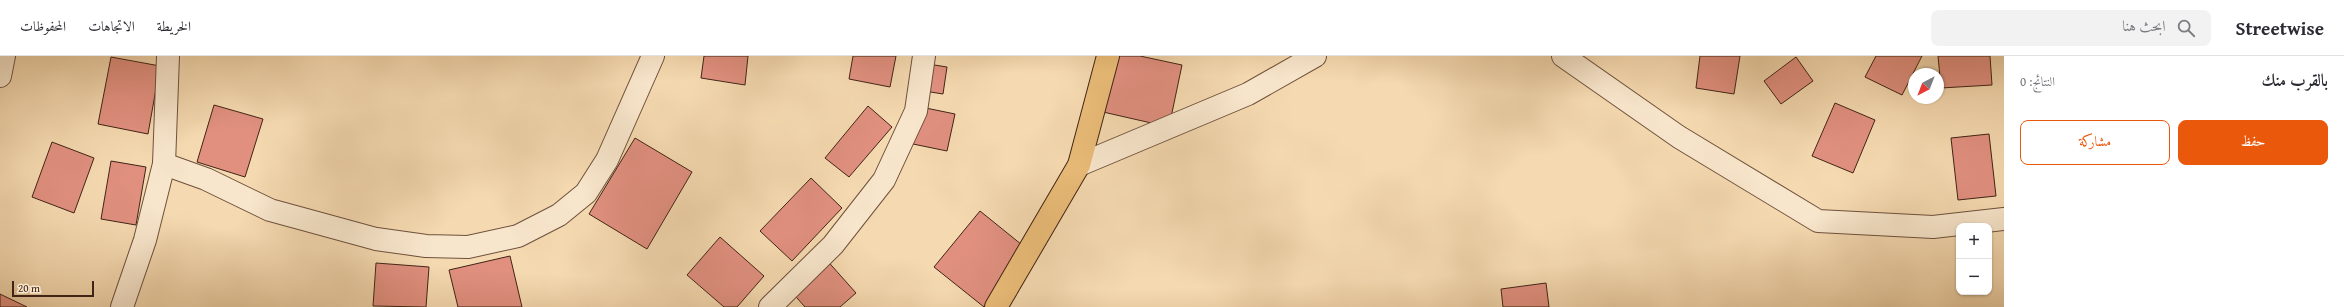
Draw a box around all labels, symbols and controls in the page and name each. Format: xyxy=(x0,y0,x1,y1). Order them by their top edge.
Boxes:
search box xyxy=(1931,10,2211,46)
text: Streetwise xyxy=(2235,14,2324,42)
text: ابحث هنا xyxy=(2122,15,2165,36)
text: المحفوظات xyxy=(20,16,66,36)
text: الاتجاهات xyxy=(88,16,135,36)
text: الخريطة xyxy=(157,16,191,36)
icon: search xyxy=(2175,17,2197,39)
text: بالقرب منك xyxy=(2261,67,2328,92)
north arrow xyxy=(1908,68,1944,104)
text: النتائج: 0 xyxy=(2020,72,2055,91)
button: مشاركة xyxy=(2020,120,2170,165)
button: حفظ xyxy=(2178,120,2328,165)
map controls xyxy=(1956,223,1992,295)
button: + xyxy=(1956,223,1992,259)
button: − xyxy=(1956,259,1992,295)
scale bar xyxy=(12,279,94,298)
text: 20 m xyxy=(18,280,40,296)

